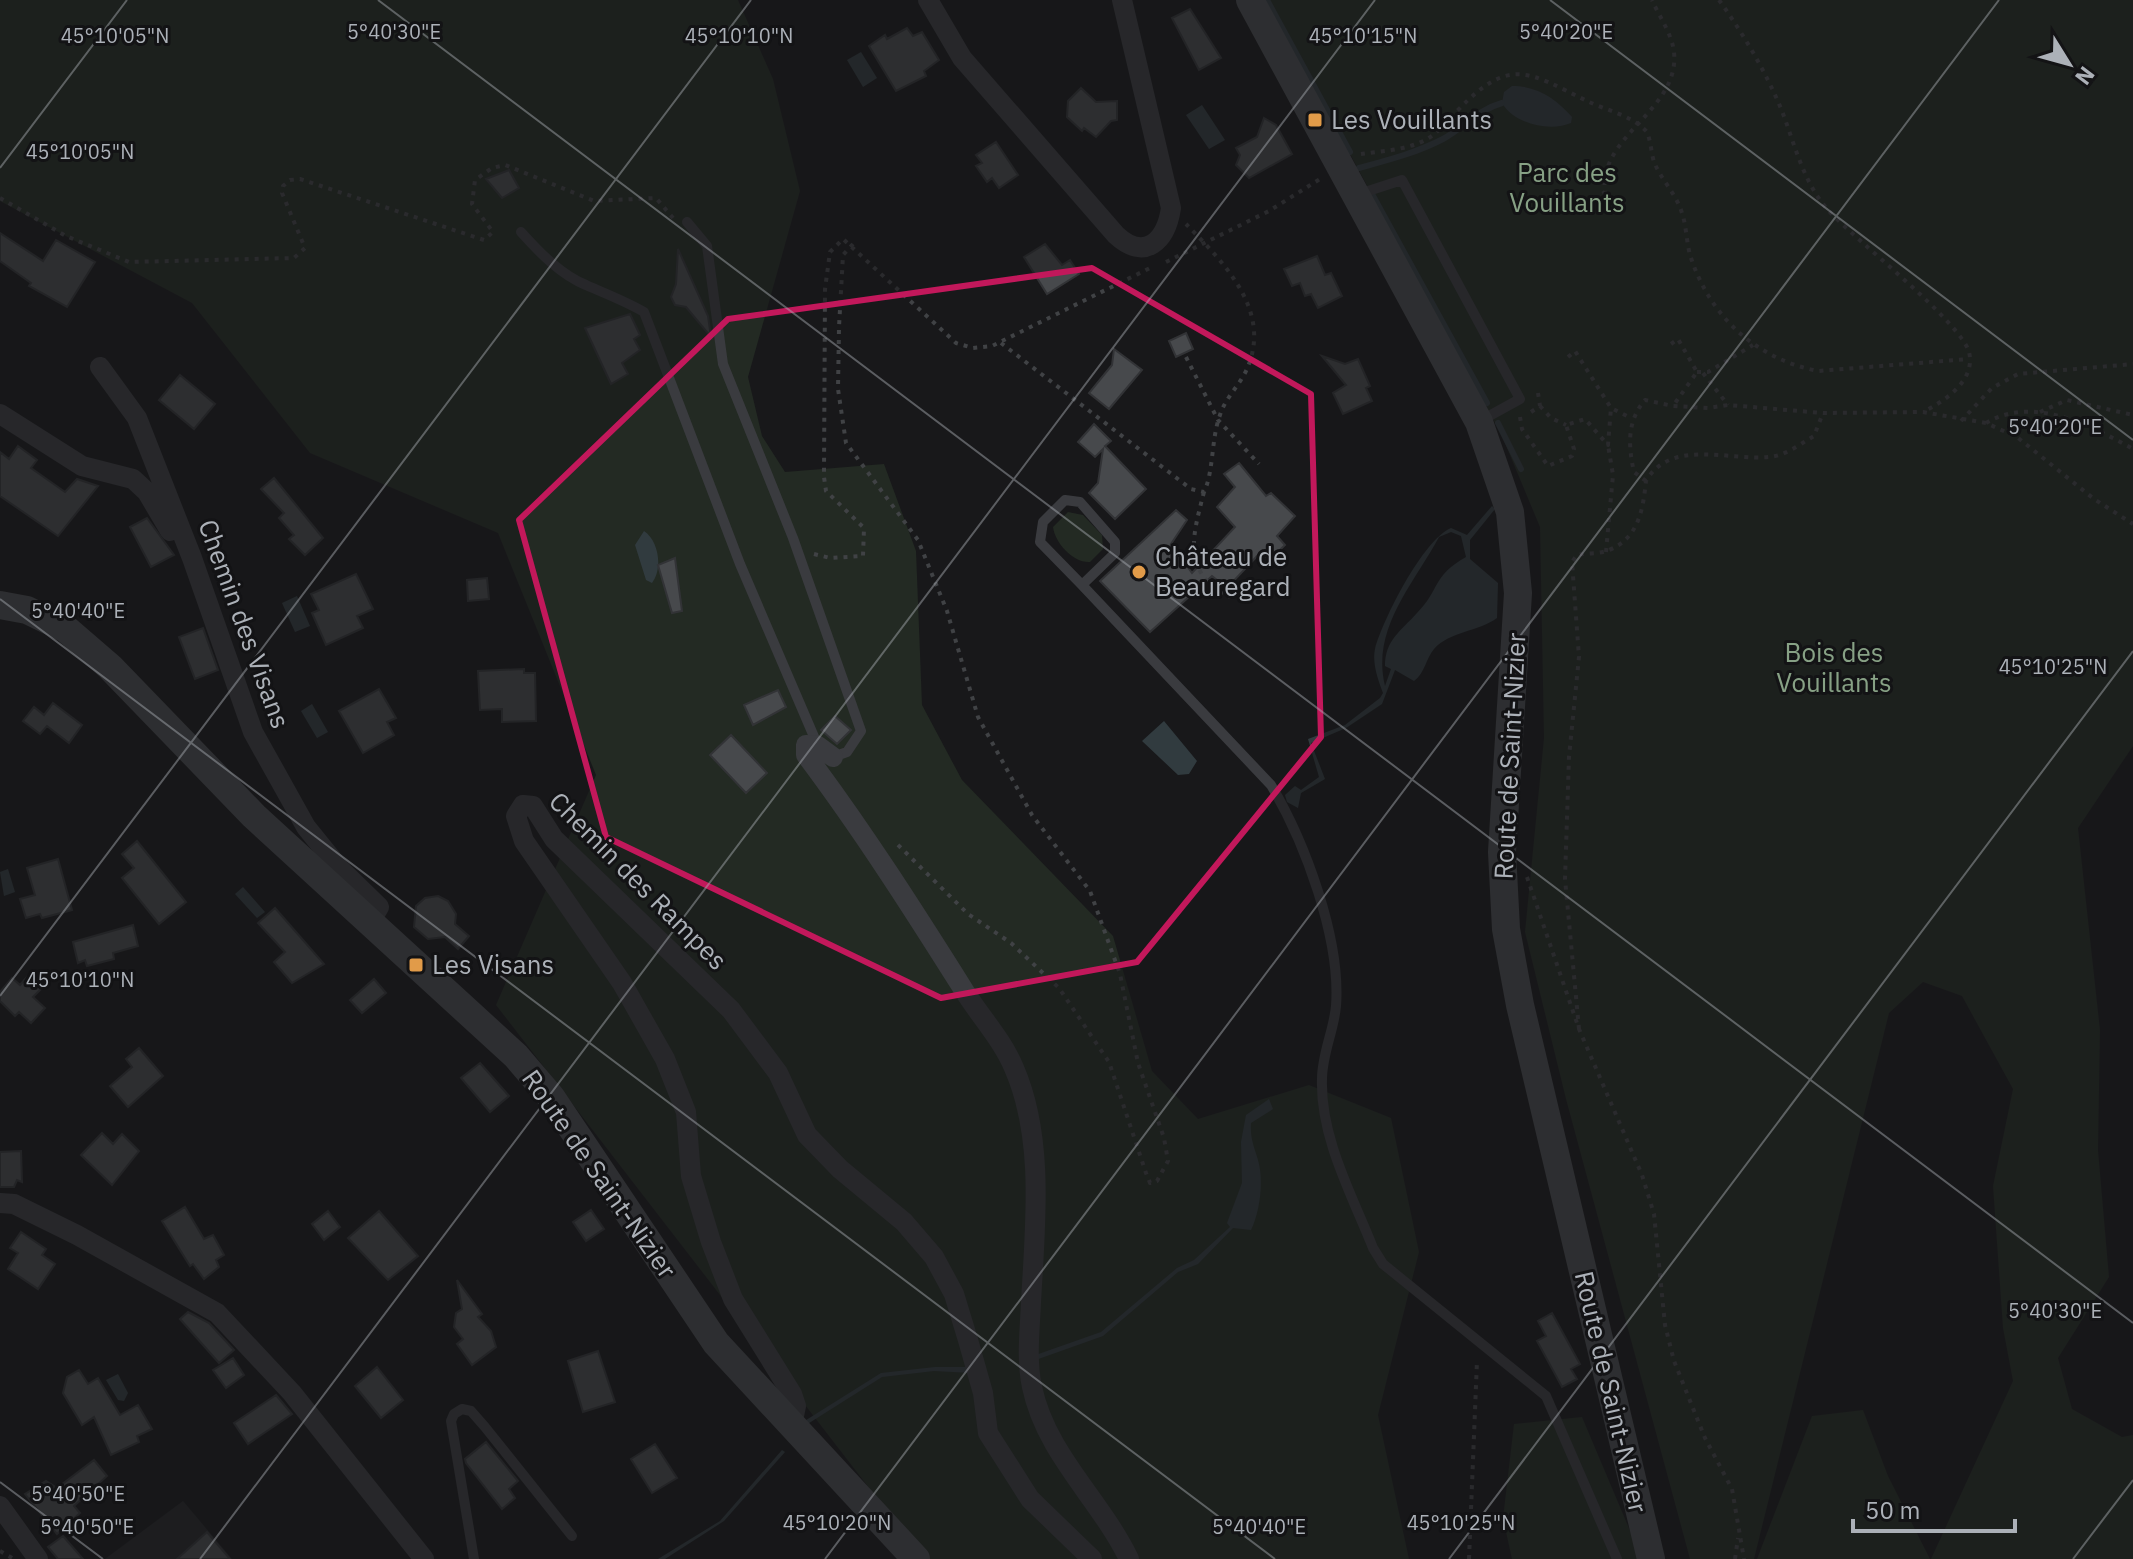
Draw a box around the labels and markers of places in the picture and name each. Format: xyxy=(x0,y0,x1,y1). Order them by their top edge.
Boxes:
place label: Les Vouillants xyxy=(1331,102,1492,136)
marker: Les Vouillants xyxy=(1306,111,1324,129)
place label: Château de Beauregard xyxy=(1155,539,1291,603)
marker: Château de Beauregard xyxy=(1130,563,1148,581)
place label: Les Visans xyxy=(432,947,554,981)
marker: Les Visans xyxy=(407,956,425,974)

